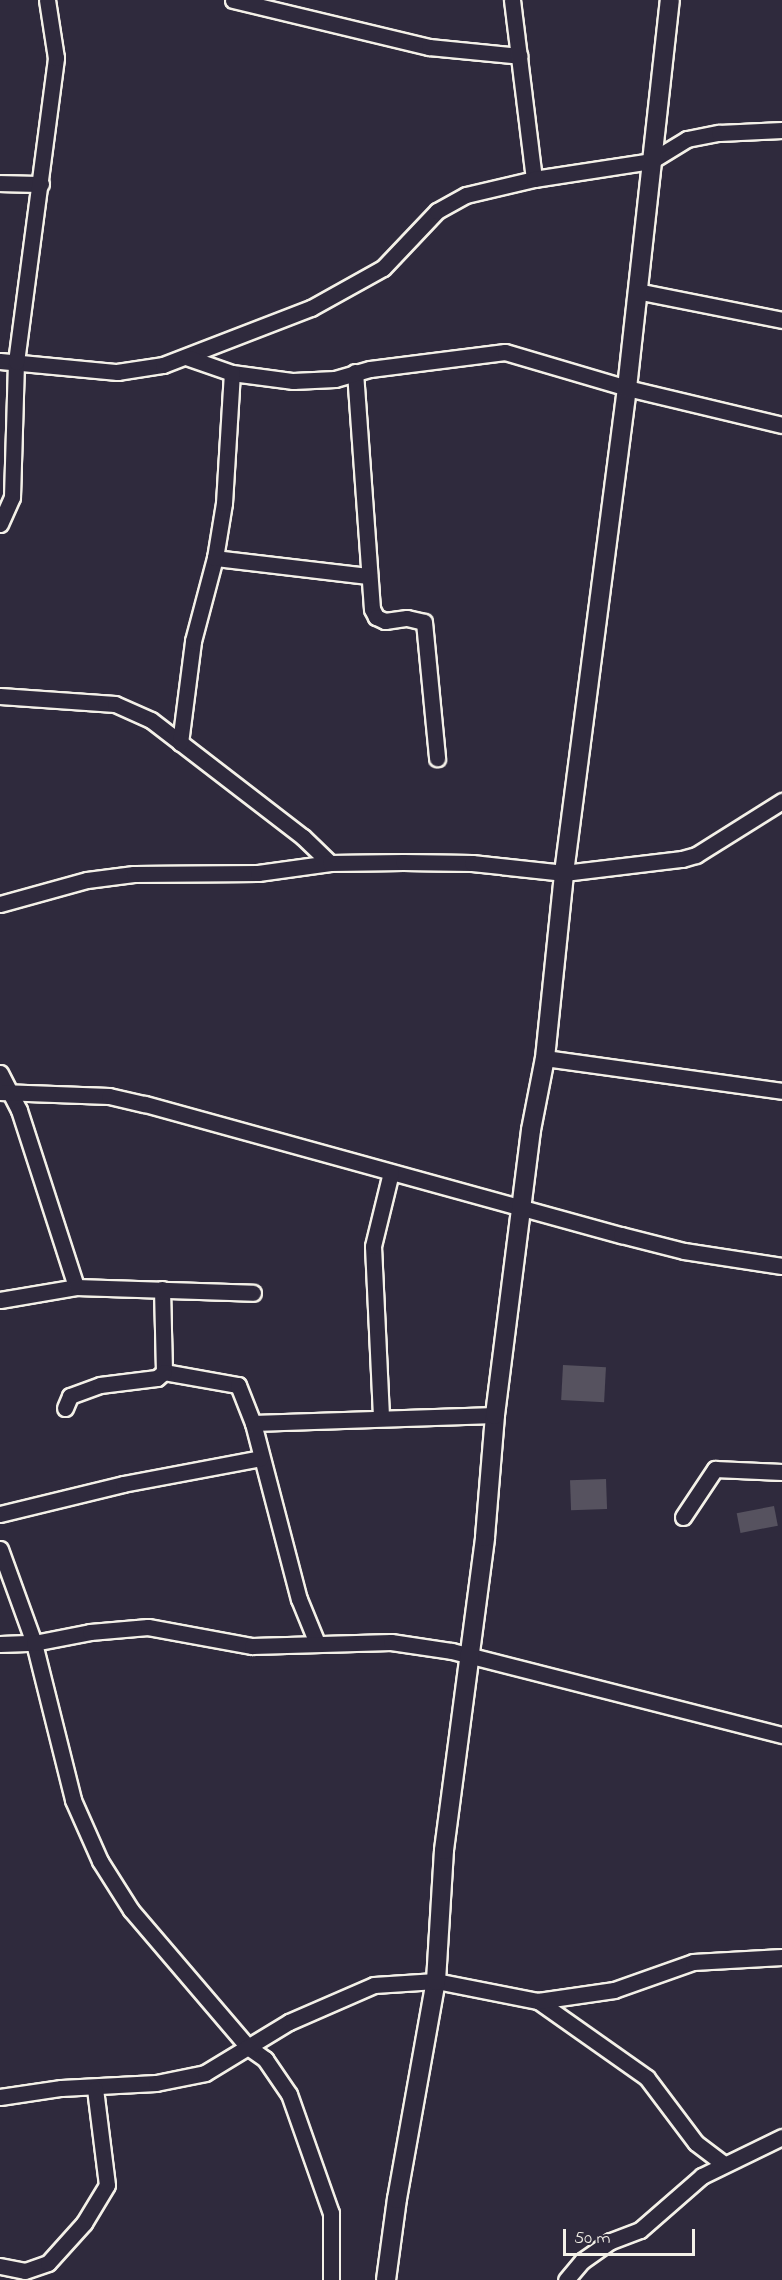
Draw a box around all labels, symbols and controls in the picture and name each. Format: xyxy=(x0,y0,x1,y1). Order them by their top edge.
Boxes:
scale bar xyxy=(566,2217,698,2255)
text: 50 m xyxy=(574,2226,611,2252)

